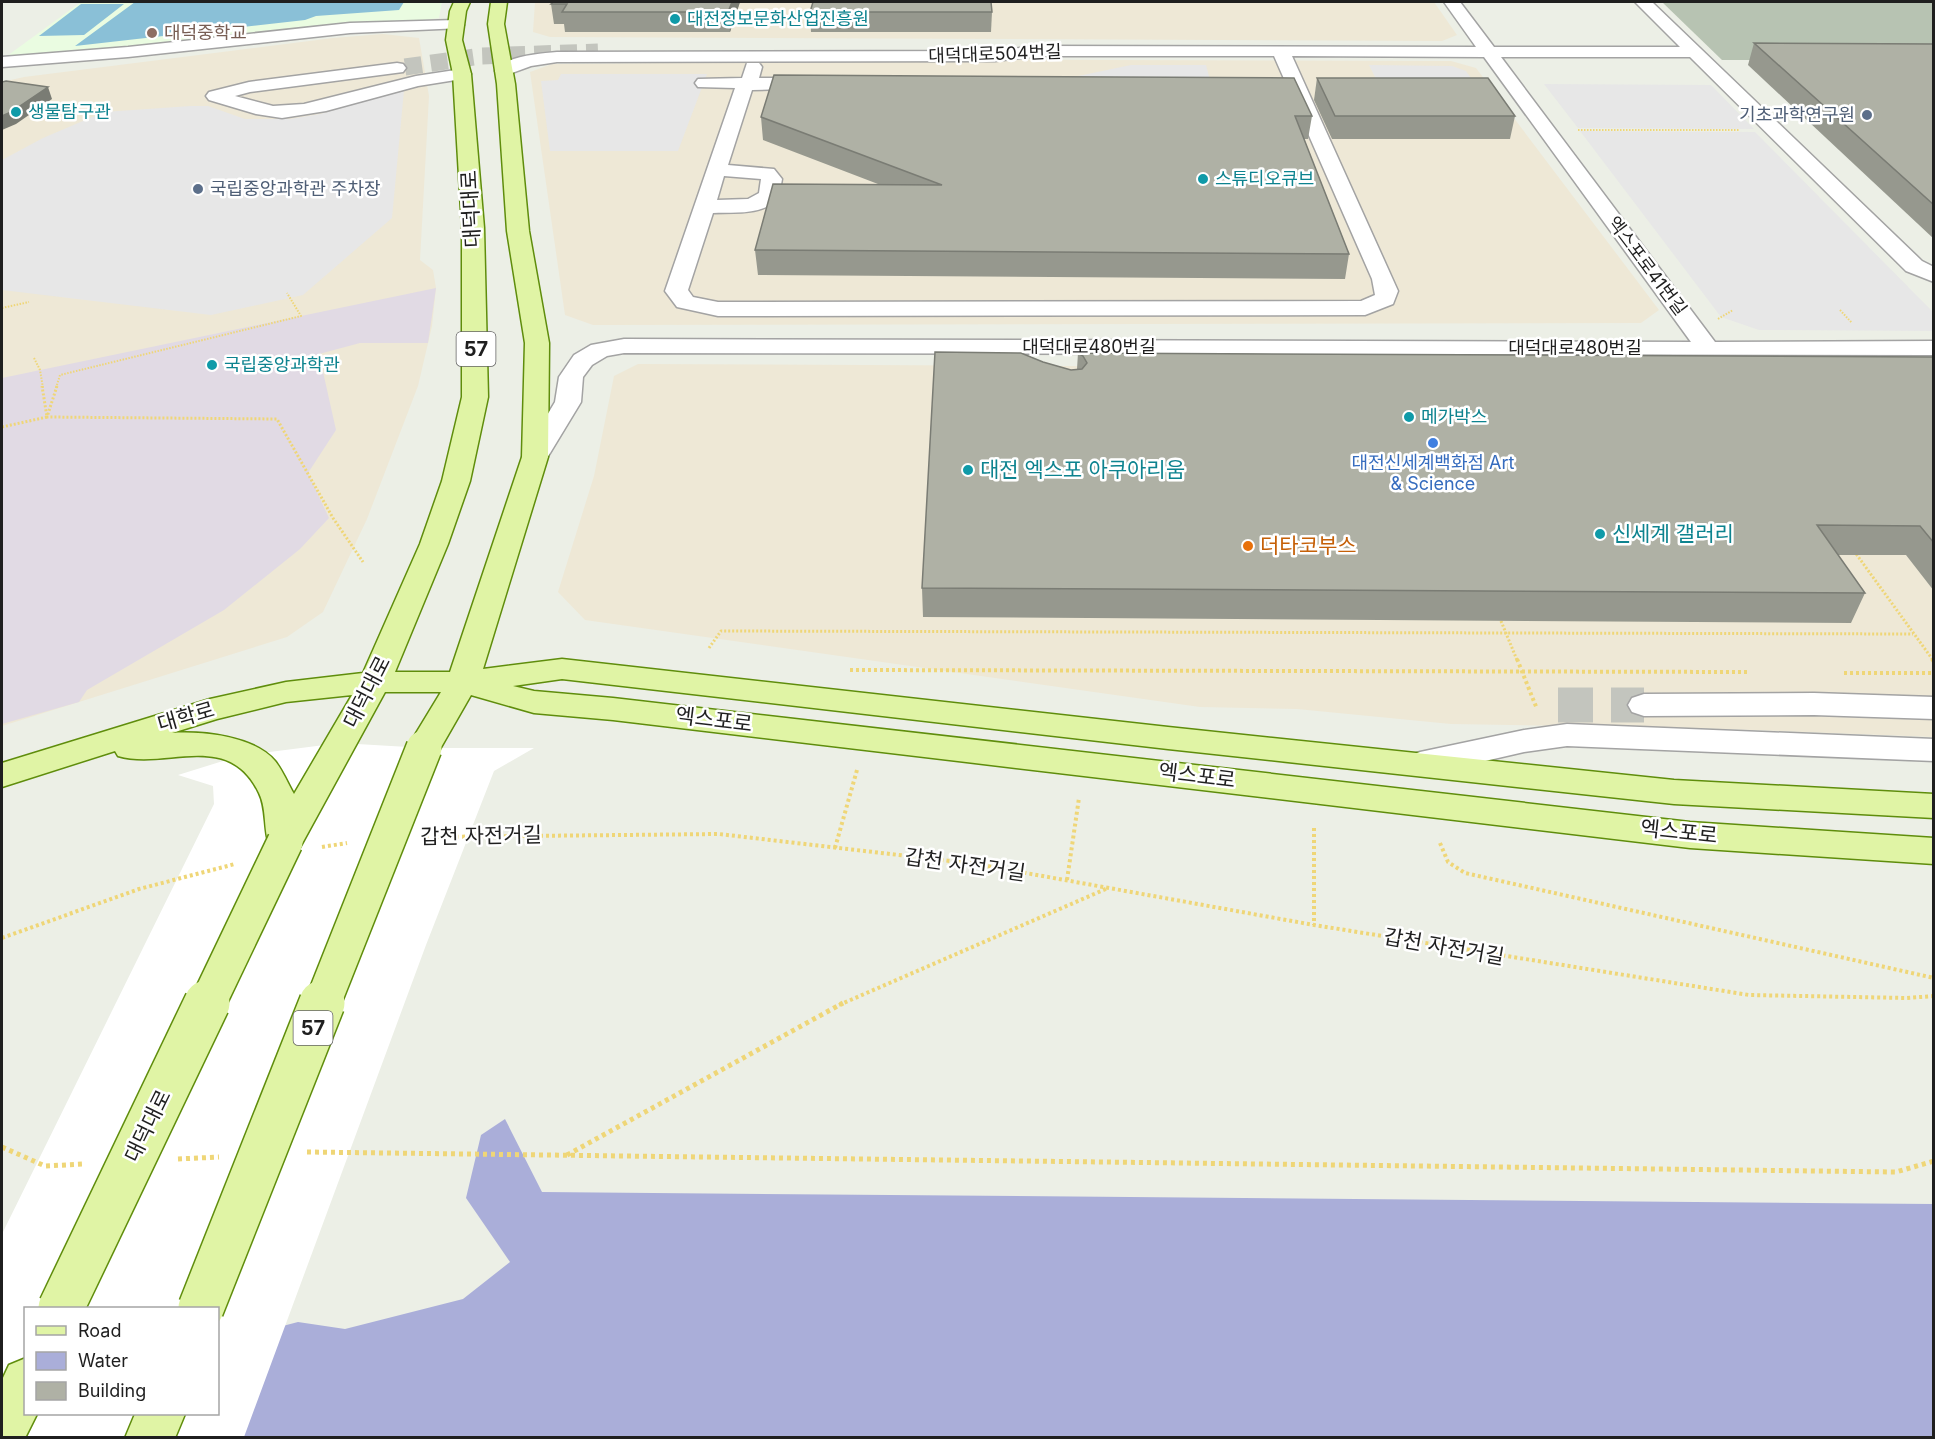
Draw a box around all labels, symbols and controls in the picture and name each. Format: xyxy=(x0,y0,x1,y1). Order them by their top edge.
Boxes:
place label: 대전정보문화산업진흥원 xyxy=(687,8,869,29)
marker: 대전정보문화산업진흥원 xyxy=(668,12,682,26)
place label: 대덕중학교 xyxy=(164,22,247,43)
marker: 대덕중학교 xyxy=(145,26,159,40)
street label: 대덕대로504번길 xyxy=(928,41,1062,66)
place label: 생물탐구관 xyxy=(28,101,111,122)
place label: 기초과학연구원 xyxy=(1739,104,1855,125)
marker: 생물탐구관 xyxy=(9,105,23,119)
marker: 기초과학연구원 xyxy=(1860,108,1874,122)
place label: 스튜디오큐브 xyxy=(1215,168,1314,189)
street label: 대덕대로 xyxy=(456,170,485,248)
marker: 스튜디오큐브 xyxy=(1196,172,1210,186)
place label: 국립중앙과학관 주차장 xyxy=(210,178,381,199)
marker: 국립중앙과학관 주차장 xyxy=(191,182,205,196)
street label: 엑스포로41번길 xyxy=(1604,212,1691,319)
road number: 57 xyxy=(456,332,496,366)
street label: 대덕대로480번길 xyxy=(1022,336,1156,357)
street label: 대덕대로480번길 xyxy=(1508,337,1642,358)
place label: 국립중앙과학관 xyxy=(224,354,340,375)
marker: 국립중앙과학관 xyxy=(205,358,219,372)
place label: 메가박스 xyxy=(1421,406,1487,427)
marker: 메가박스 xyxy=(1402,410,1416,424)
marker: 대전신세계백화점 Art & Science xyxy=(1426,436,1440,450)
place label: 대전신세계백화점 Art & Science xyxy=(1352,452,1515,494)
place label: 대전 엑스포 아쿠아리움 xyxy=(980,457,1185,482)
marker: 대전 엑스포 아쿠아리움 xyxy=(961,463,975,477)
place label: 신세계 갤러리 xyxy=(1612,521,1734,546)
marker: 신세계 갤러리 xyxy=(1593,527,1607,541)
place label: 더타코부스 xyxy=(1260,533,1357,558)
marker: 더타코부스 xyxy=(1241,539,1255,553)
street label: 대덕대로 xyxy=(338,652,395,732)
street label: 대학로 xyxy=(155,697,217,737)
street label: 엑스포로 xyxy=(674,702,754,737)
street label: 엑스포로 xyxy=(1157,758,1237,793)
street label: 엑스포로 xyxy=(1639,815,1719,848)
street label: 갑천 자전거길 xyxy=(420,822,542,849)
street label: 갑천 자전거길 xyxy=(903,844,1027,885)
street label: 갑천 자전거길 xyxy=(1382,924,1506,969)
road number: 57 xyxy=(294,1011,332,1045)
street label: 대덕대로 xyxy=(119,1086,176,1166)
legend xyxy=(24,1307,219,1415)
text: Road xyxy=(78,1320,121,1341)
text: Water xyxy=(78,1350,128,1371)
text: Building xyxy=(78,1380,146,1401)

